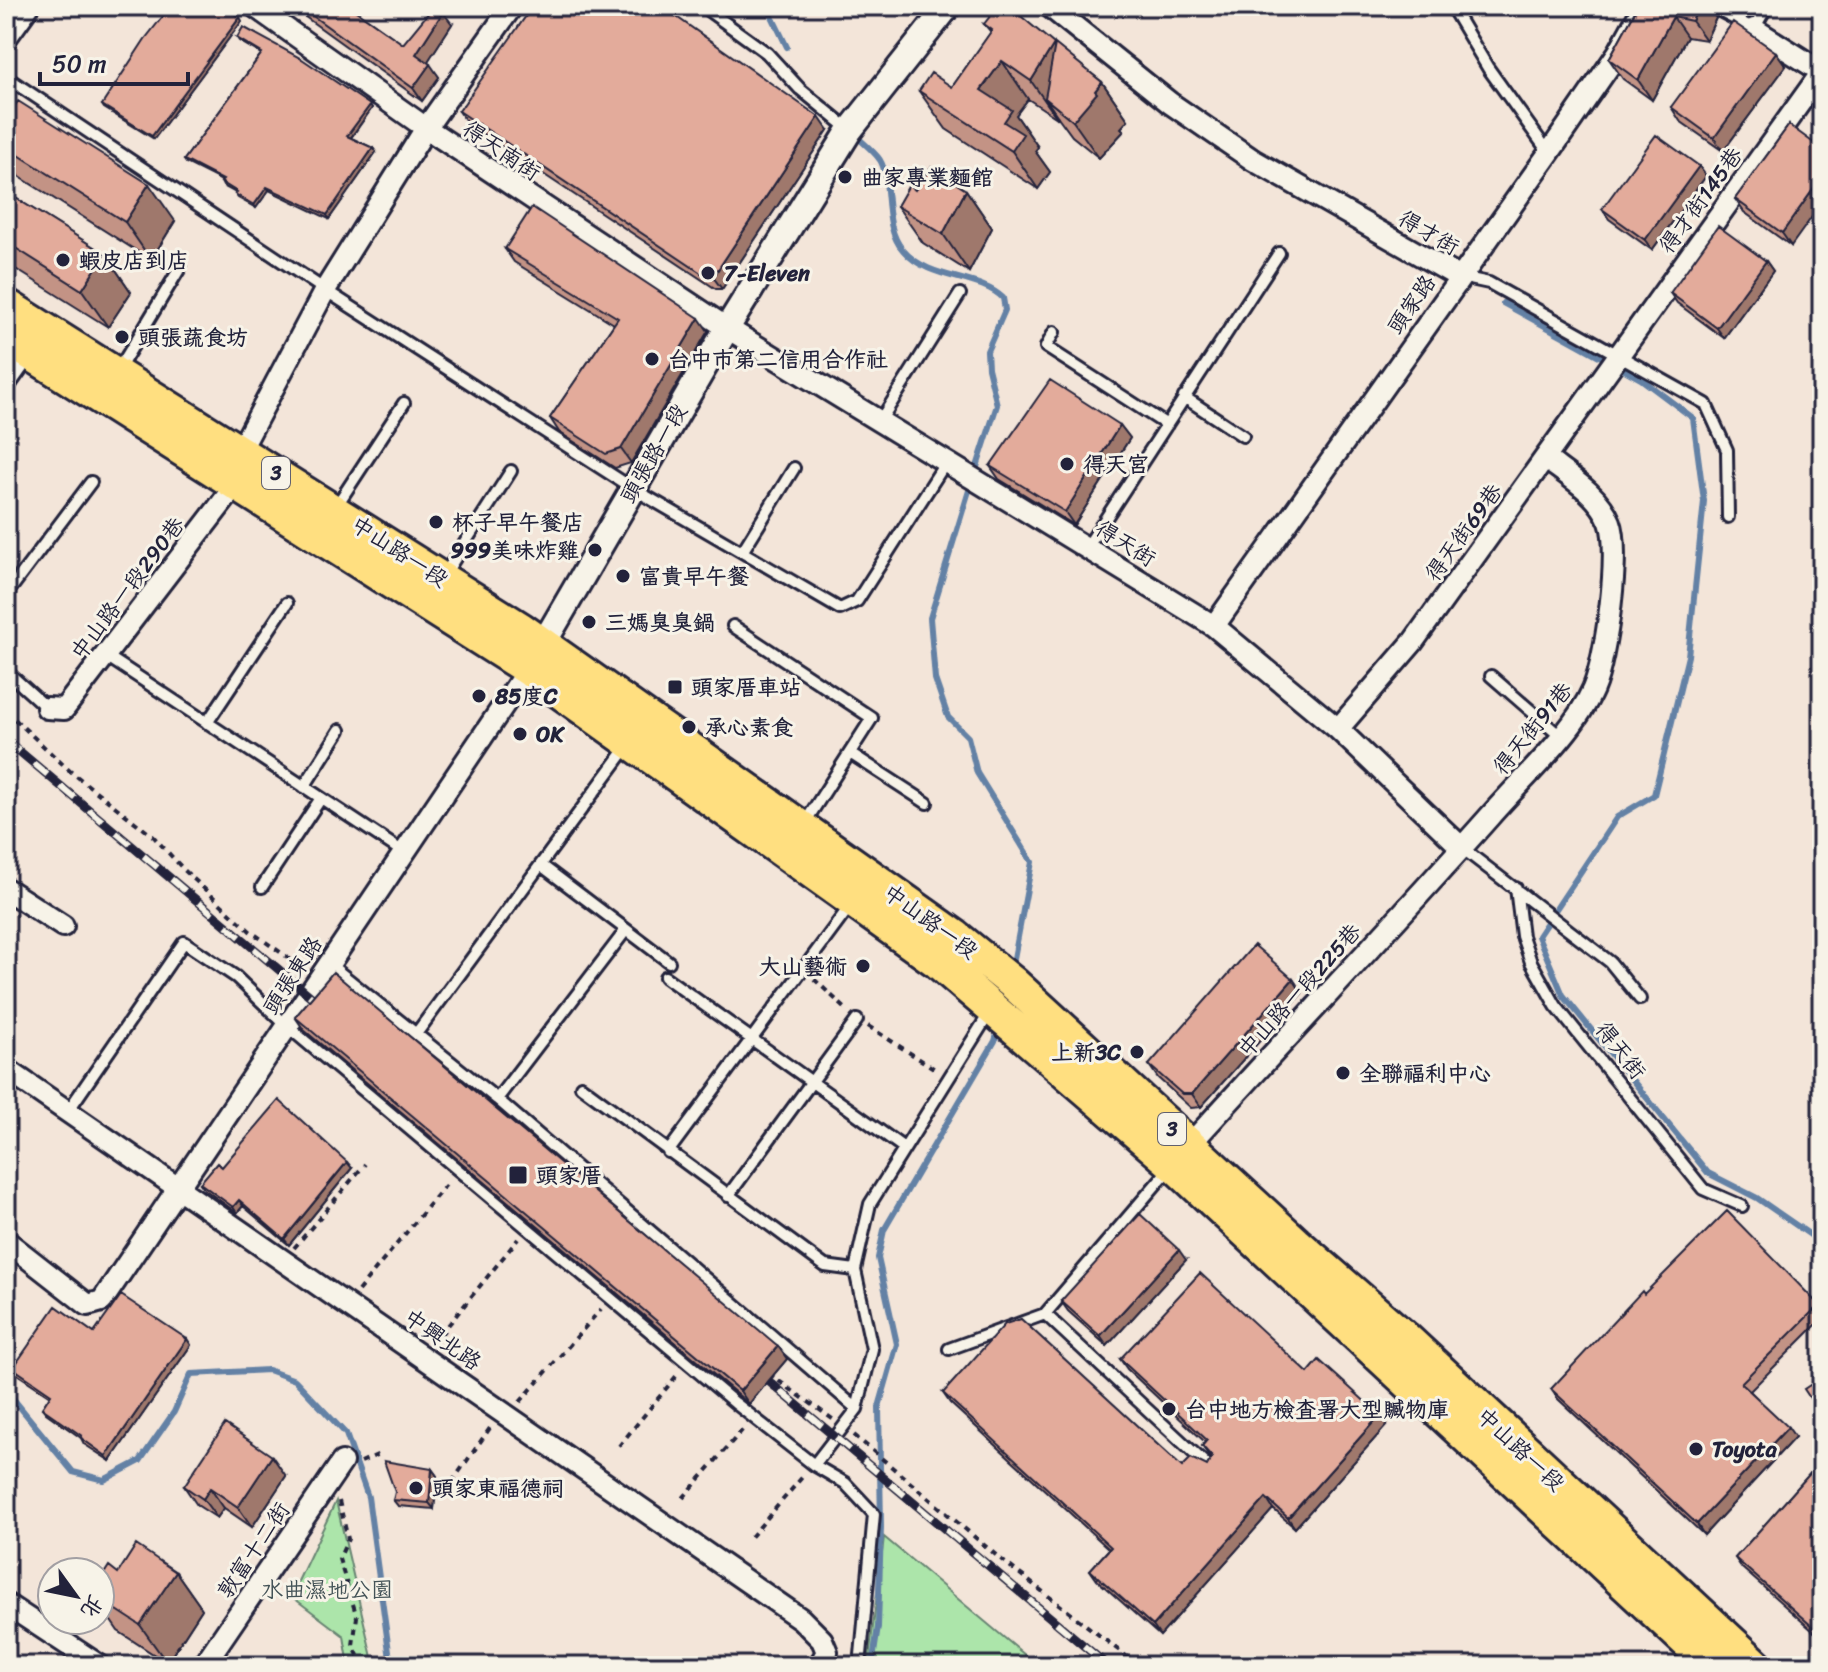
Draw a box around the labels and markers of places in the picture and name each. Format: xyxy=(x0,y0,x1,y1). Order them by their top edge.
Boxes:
place label: 曲家專業麵館 xyxy=(861,158,993,197)
marker: 曲家專業麵館 xyxy=(836,168,854,186)
place label: 蝦皮店到店 xyxy=(79,241,189,280)
marker: 蝦皮店到店 xyxy=(54,251,72,269)
place label: 7-Eleven xyxy=(724,254,810,293)
marker: 7-Eleven xyxy=(699,264,717,282)
place label: 頭張蔬食坊 xyxy=(138,318,248,357)
marker: 頭張蔬食坊 xyxy=(113,328,131,346)
place label: 台中市第二信用合作社 xyxy=(668,340,888,379)
marker: 台中市第二信用合作社 xyxy=(643,350,661,368)
place label: 得天宮 xyxy=(1083,445,1149,484)
marker: 得天宮 xyxy=(1058,455,1076,473)
place label: 杯子早午餐店 xyxy=(452,503,584,542)
marker: 杯子早午餐店 xyxy=(427,513,445,531)
place label: 999美味炸雞 xyxy=(450,531,579,570)
marker: 999美味炸雞 xyxy=(586,541,604,559)
place label: 富貴早午餐 xyxy=(639,557,749,596)
marker: 富貴早午餐 xyxy=(614,567,632,585)
place label: 三媽臭臭鍋 xyxy=(605,603,715,642)
marker: 三媽臭臭鍋 xyxy=(580,613,598,631)
place label: 頭家厝車站 xyxy=(691,668,801,707)
place label: 85度C xyxy=(494,677,558,716)
marker: 頭家厝車站 xyxy=(666,678,684,696)
marker: 85度C xyxy=(470,687,488,705)
place label: 承心素食 xyxy=(705,708,793,747)
place label: OK xyxy=(536,715,565,754)
marker: 承心素食 xyxy=(680,718,698,736)
marker: OK xyxy=(511,725,529,743)
place label: 大山藝術 xyxy=(759,947,847,986)
marker: 大山藝術 xyxy=(854,957,872,975)
place label: 上新3C xyxy=(1051,1033,1121,1072)
marker: 上新3C xyxy=(1128,1043,1146,1061)
place label: 全聯福利中心 xyxy=(1359,1054,1491,1093)
marker: 全聯福利中心 xyxy=(1334,1064,1352,1082)
place label: 頭家厝 xyxy=(536,1156,602,1195)
marker: 頭家厝 xyxy=(507,1164,529,1186)
place label: 台中地方檢查署大型贓物庫 xyxy=(1185,1390,1449,1429)
marker: 台中地方檢查署大型贓物庫 xyxy=(1160,1400,1178,1418)
place label: Toyota xyxy=(1712,1430,1778,1469)
marker: Toyota xyxy=(1687,1440,1705,1458)
place label: 頭家東福德祠 xyxy=(432,1469,564,1508)
marker: 頭家東福德祠 xyxy=(407,1479,425,1497)

